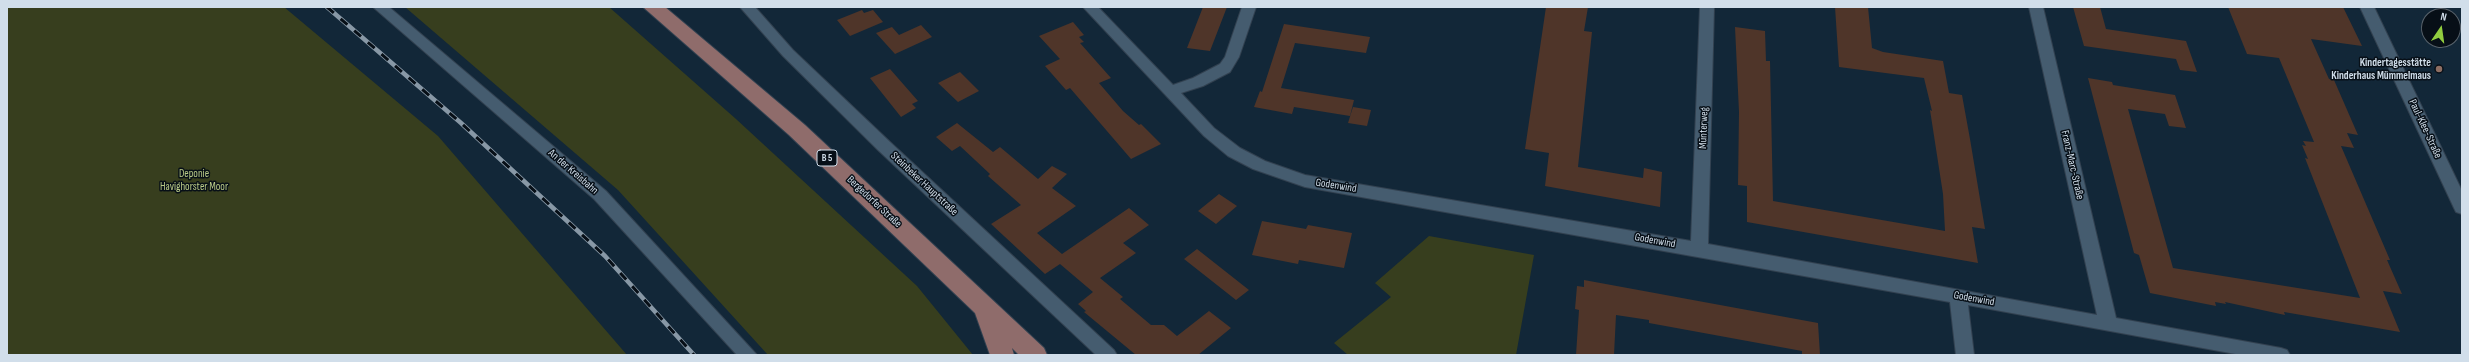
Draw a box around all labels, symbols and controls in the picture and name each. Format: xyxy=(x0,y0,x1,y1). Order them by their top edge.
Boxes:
north arrow xyxy=(2421,8,2461,48)
text: N xyxy=(2439,10,2448,24)
place label: Kindertagesstätte Kinderhaus Mümmelmaus xyxy=(2331,56,2431,82)
marker: Kindertagesstätte Kinderhaus Mümmelmaus xyxy=(2434,64,2444,74)
street label: Paul-Klee-Straße xyxy=(2406,97,2444,161)
street label: Münterweg xyxy=(1697,107,1711,149)
street label: Franz-Marc-Straße xyxy=(2058,129,2086,201)
street label: An der Kreisbahn xyxy=(545,147,601,197)
street label: Steinbeker Hauptstraße xyxy=(888,149,960,219)
road number: B 5 xyxy=(817,150,837,166)
park label: Deponie Havighorster Moor xyxy=(160,167,228,193)
street label: Bergedorfer Straße xyxy=(844,173,904,231)
street label: Godenwind xyxy=(1315,176,1357,196)
street label: Godenwind xyxy=(1634,231,1676,251)
street label: Godenwind xyxy=(1953,289,1995,309)

